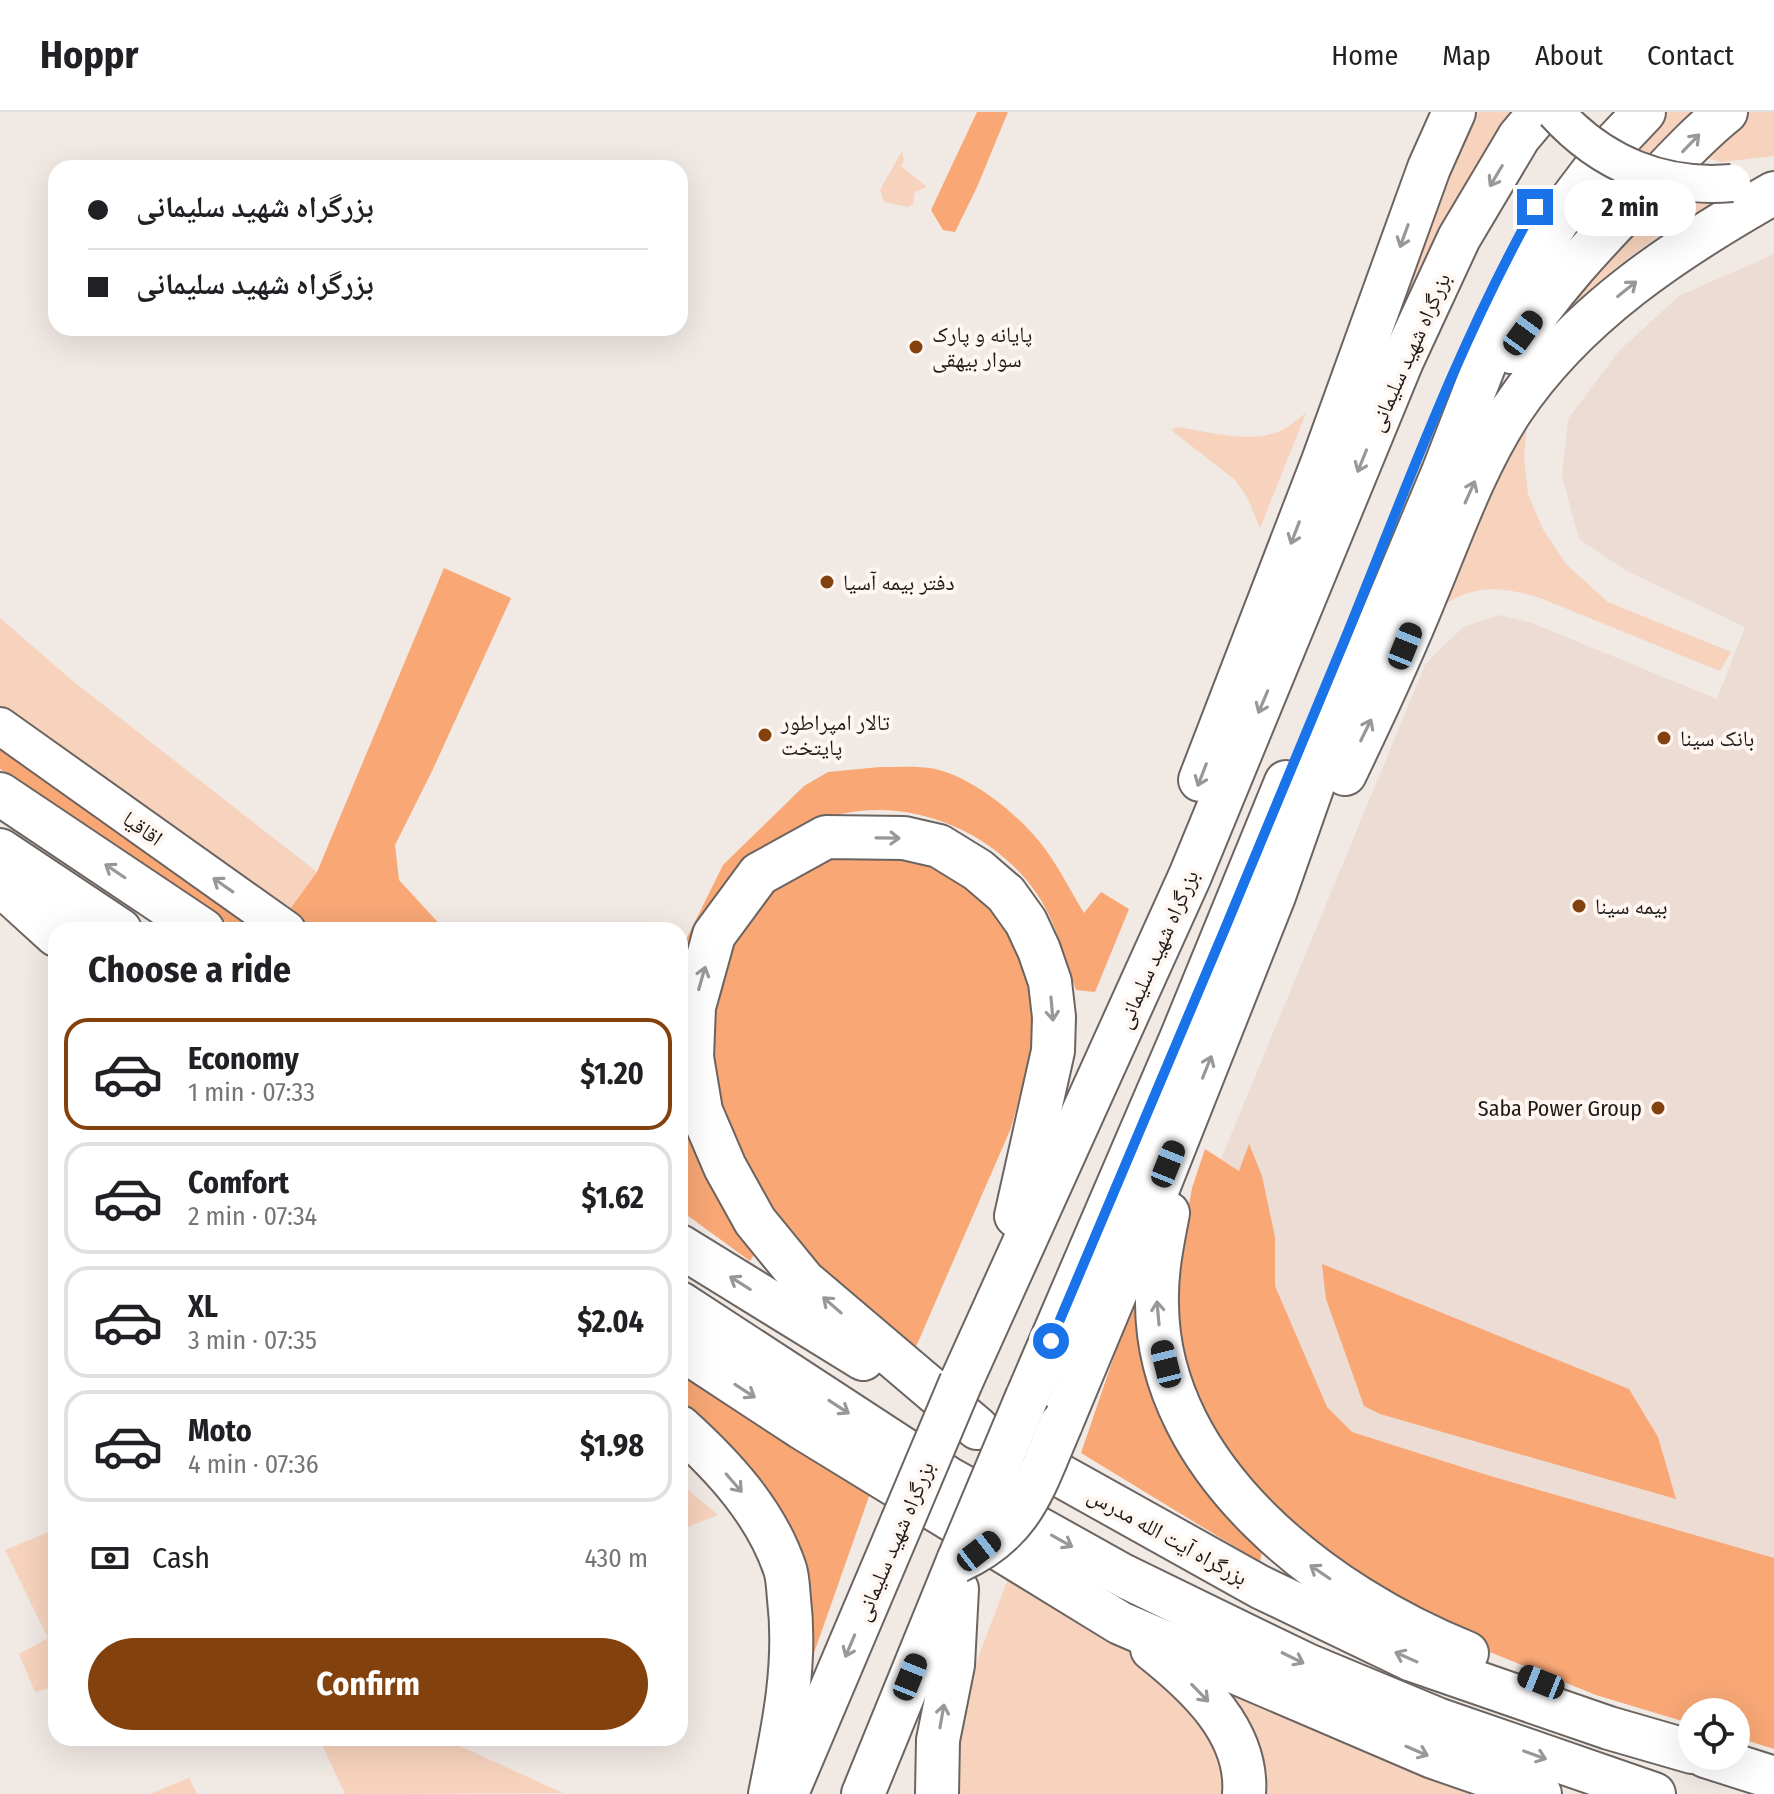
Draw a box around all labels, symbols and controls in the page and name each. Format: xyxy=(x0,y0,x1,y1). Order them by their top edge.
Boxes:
text: Hoppr xyxy=(40,32,138,78)
text: Home xyxy=(1331,39,1398,72)
text: Map xyxy=(1442,39,1491,72)
text: About xyxy=(1535,39,1603,72)
text: Contact xyxy=(1647,39,1734,72)
one-way arrow xyxy=(1681,134,1700,153)
one-way arrow xyxy=(1488,164,1504,187)
callout: 2 min xyxy=(1563,179,1695,235)
text: بزرگراه شهید سلیمانی xyxy=(136,189,374,225)
route end xyxy=(1517,189,1553,225)
text: 2 min xyxy=(1601,192,1659,223)
one-way arrow xyxy=(1396,223,1410,248)
text: بزرگراه شهید سلیمانی xyxy=(136,266,374,302)
street label: بزرگراه شهید سلیمانی xyxy=(1362,269,1457,436)
one-way arrow xyxy=(1616,280,1637,297)
car xyxy=(1499,307,1547,359)
place label: پایانه و پارک سوار بیهقی xyxy=(932,321,1032,373)
marker: پایانه و پارک سوار بیهقی xyxy=(907,338,925,356)
one-way arrow xyxy=(1353,448,1368,473)
one-way arrow xyxy=(1463,480,1478,504)
one-way arrow xyxy=(1287,520,1301,545)
place label: دفتر بیمه آسیا xyxy=(843,569,955,596)
marker: دفتر بیمه آسیا xyxy=(818,573,836,591)
car xyxy=(1385,619,1425,673)
one-way arrow xyxy=(1254,689,1269,714)
place label: تالار امپراطور پایتخت xyxy=(780,709,890,761)
one-way arrow xyxy=(1359,719,1374,743)
place label: بانک سینا xyxy=(1680,725,1754,752)
marker: تالار امپراطور پایتخت xyxy=(756,726,774,744)
marker: بانک سینا xyxy=(1655,729,1673,747)
one-way arrow xyxy=(1193,763,1208,787)
street label: اقاقیا xyxy=(117,805,168,852)
one-way arrow xyxy=(874,830,901,846)
one-way arrow xyxy=(104,863,127,879)
street label: بزرگراه شهید سلیمانی xyxy=(1110,866,1205,1033)
one-way arrow xyxy=(213,877,234,894)
place label: بیمه سینا xyxy=(1595,893,1668,920)
marker: بیمه سینا xyxy=(1570,897,1588,915)
text: Choose a ride xyxy=(88,948,291,992)
one-way arrow xyxy=(695,966,710,992)
one-way arrow xyxy=(1045,995,1060,1022)
icon: car xyxy=(92,1038,164,1110)
text: Economy xyxy=(188,1041,299,1077)
one-way arrow xyxy=(1201,1055,1215,1080)
text: $1.20 xyxy=(580,1056,644,1092)
text: 1 min · 07:33 xyxy=(188,1077,315,1108)
place label: Saba Power Group xyxy=(1478,1095,1642,1122)
marker: Saba Power Group xyxy=(1649,1099,1667,1117)
car xyxy=(1148,1137,1188,1191)
icon: car xyxy=(92,1162,164,1234)
text: Comfort xyxy=(188,1165,289,1201)
text: $1.62 xyxy=(582,1180,644,1216)
text: 2 min · 07:34 xyxy=(188,1201,317,1232)
one-way arrow xyxy=(729,1275,752,1291)
icon: car xyxy=(92,1286,164,1358)
text: XL xyxy=(188,1289,218,1325)
one-way arrow xyxy=(823,1296,843,1314)
one-way arrow xyxy=(1150,1300,1165,1327)
text: $2.04 xyxy=(577,1304,644,1340)
route start xyxy=(1033,1323,1069,1359)
text: 3 min · 07:35 xyxy=(188,1325,317,1356)
car xyxy=(1149,1338,1183,1390)
one-way arrow xyxy=(734,1382,756,1399)
one-way arrow xyxy=(827,1399,850,1415)
icon: car xyxy=(92,1410,164,1482)
text: Moto xyxy=(188,1413,252,1449)
text: $1.98 xyxy=(580,1428,644,1464)
text: 4 min · 07:36 xyxy=(188,1449,319,1480)
street label: بزرگراه شهید سلیمانی xyxy=(849,1457,940,1625)
one-way arrow xyxy=(725,1472,743,1492)
street label: بزرگراه آیت الله مدرس xyxy=(1083,1481,1252,1591)
car xyxy=(953,1527,1005,1575)
one-way arrow xyxy=(1049,1534,1073,1549)
icon: cash xyxy=(88,1536,132,1580)
text: Cash xyxy=(152,1540,210,1576)
text: 430 m xyxy=(584,1543,648,1574)
one-way arrow xyxy=(1309,1564,1332,1580)
one-way arrow xyxy=(841,1633,856,1657)
button: Confirm xyxy=(88,1638,648,1730)
one-way arrow xyxy=(1394,1648,1418,1663)
car xyxy=(890,1650,930,1704)
one-way arrow xyxy=(1281,1651,1305,1666)
car xyxy=(1514,1662,1568,1702)
one-way arrow xyxy=(1190,1683,1209,1703)
map controls xyxy=(1678,1698,1750,1770)
button: locate xyxy=(1678,1698,1750,1770)
one-way arrow xyxy=(936,1704,951,1730)
one-way arrow xyxy=(1404,1744,1429,1759)
one-way arrow xyxy=(1522,1748,1547,1763)

